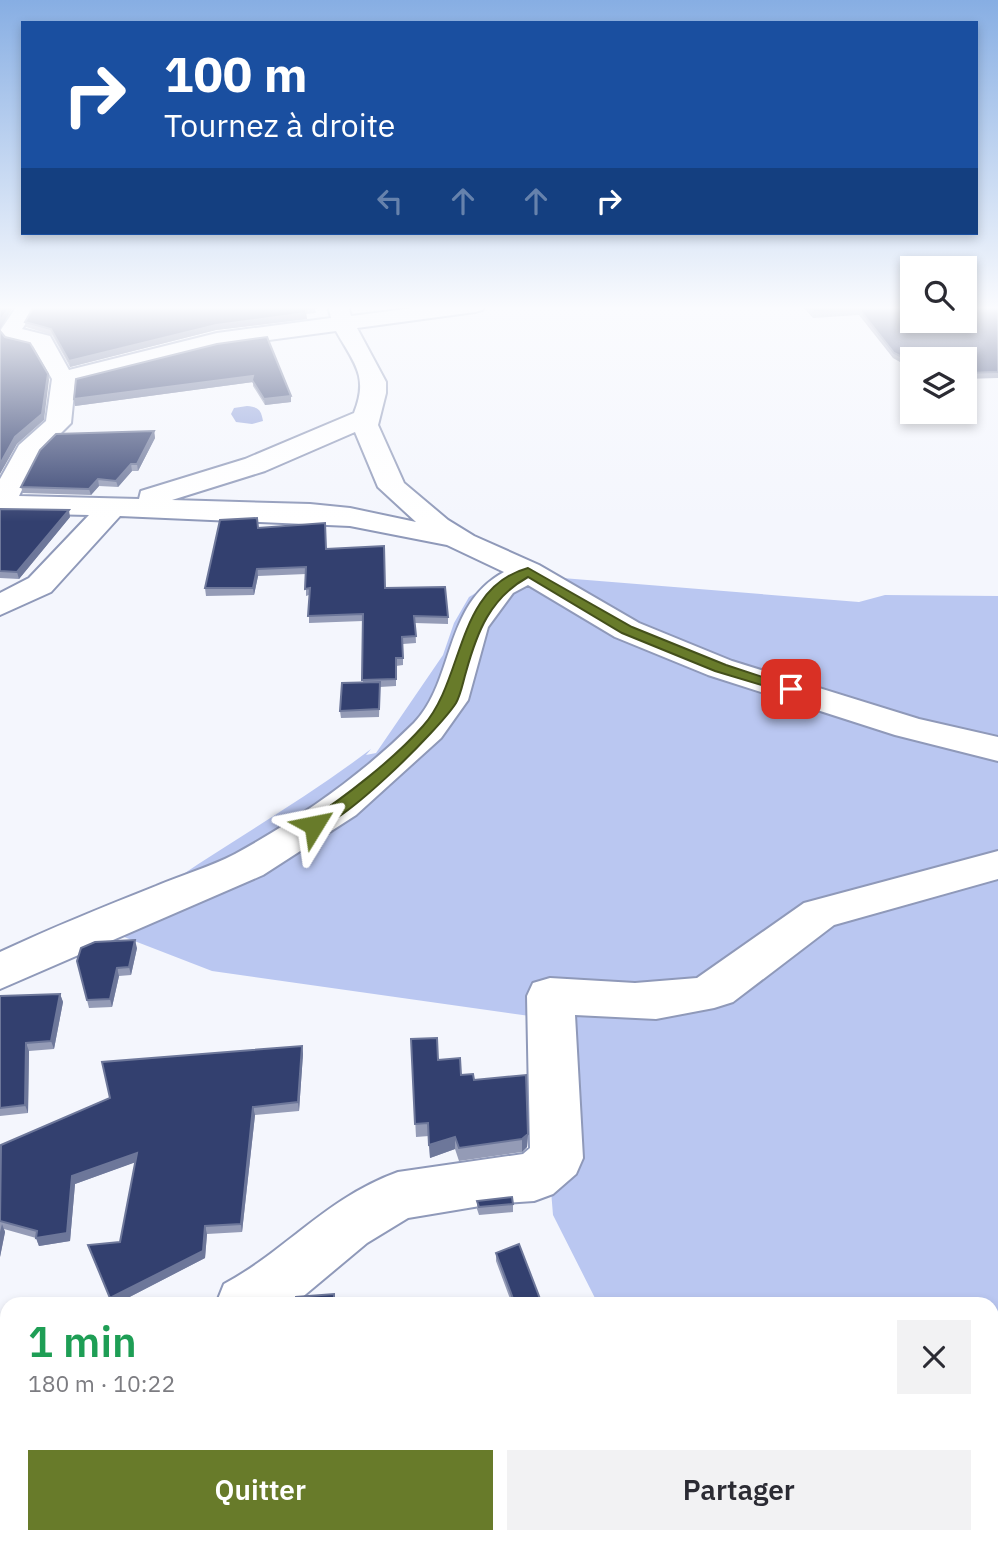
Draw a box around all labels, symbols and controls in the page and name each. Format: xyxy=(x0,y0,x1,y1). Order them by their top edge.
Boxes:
text: 100 m xyxy=(164,42,308,105)
icon: right xyxy=(49,49,140,140)
text: Tournez à droite xyxy=(164,104,395,146)
icon: left xyxy=(371,182,409,220)
icon: ahead xyxy=(444,182,482,220)
icon: ahead xyxy=(517,182,555,220)
icon: right xyxy=(590,182,628,220)
map controls xyxy=(900,256,977,424)
button: search xyxy=(900,256,977,333)
button: layers xyxy=(900,347,977,424)
pin xyxy=(761,659,821,719)
icon: arrive xyxy=(772,670,810,708)
position arrow xyxy=(277,788,351,862)
text: 1 min xyxy=(28,1314,137,1369)
button: close xyxy=(897,1320,971,1394)
text: 180 m · 10:22 xyxy=(28,1368,175,1398)
button: Quitter xyxy=(28,1450,493,1530)
button: Partager xyxy=(507,1450,971,1530)

